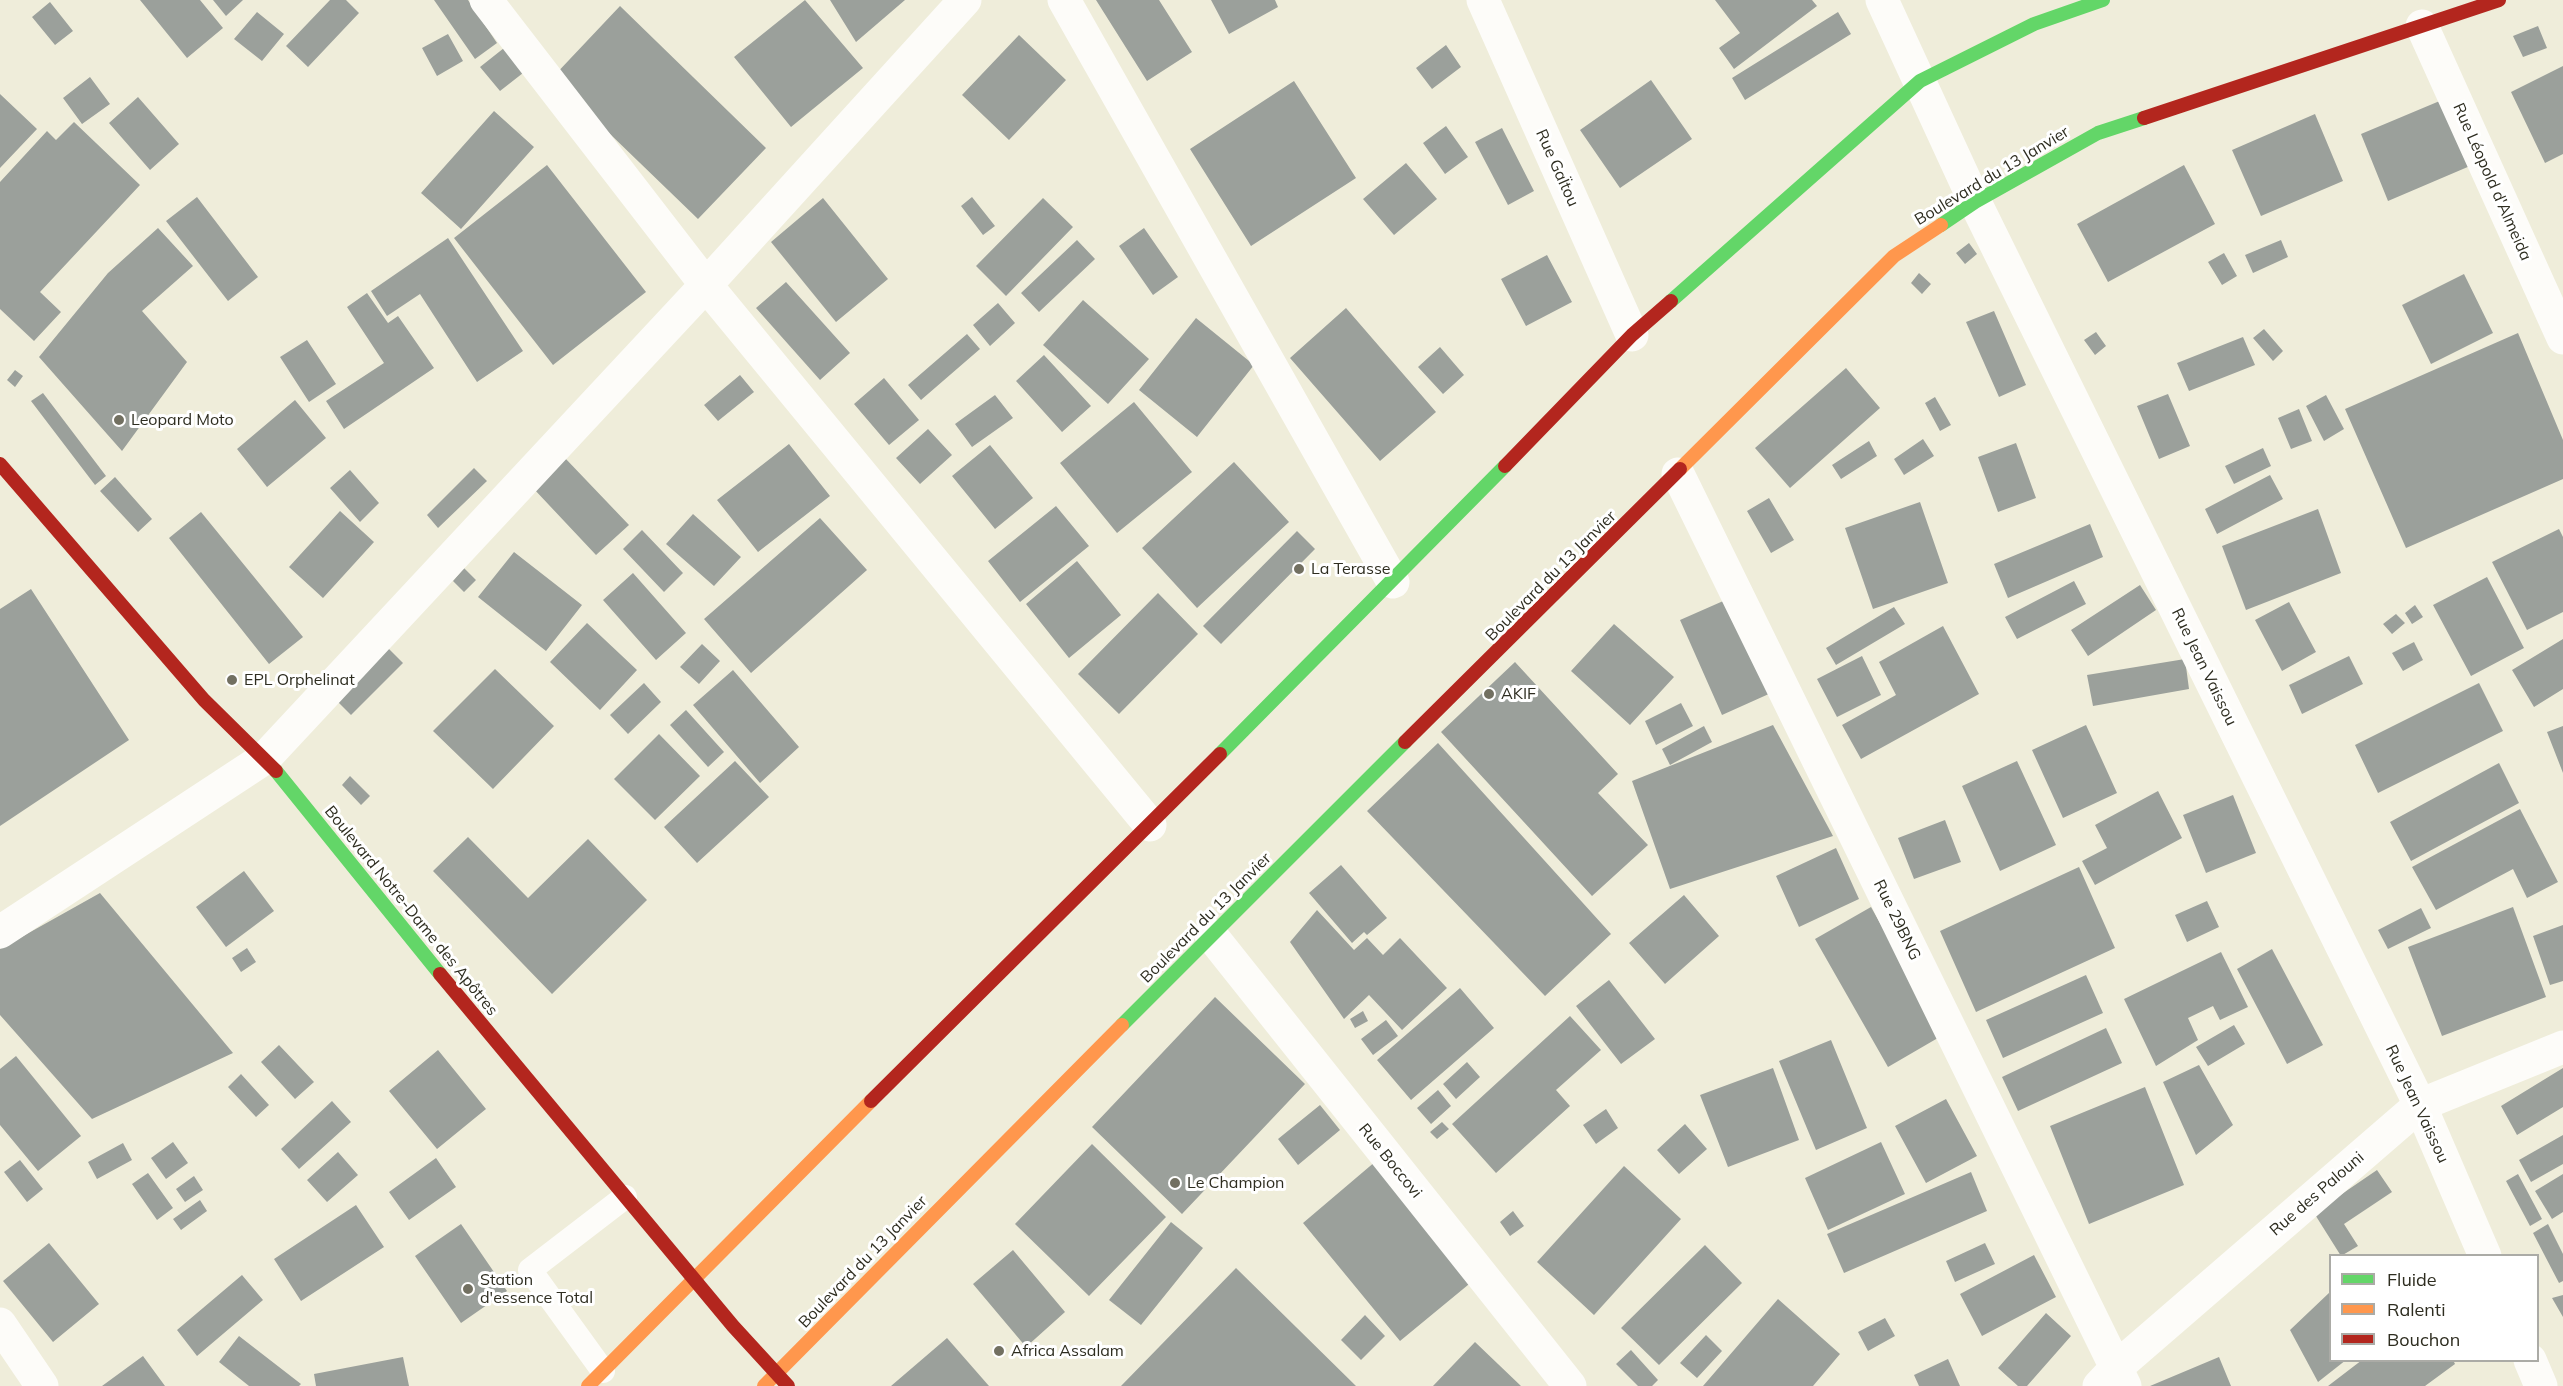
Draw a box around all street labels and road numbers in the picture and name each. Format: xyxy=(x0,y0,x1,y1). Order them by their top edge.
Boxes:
street label: Rue Léopold d'Almeida xyxy=(2449,100,2535,264)
street label: Boulevard du 13 Janvier xyxy=(1911,122,2073,230)
street label: Rue GaÏtou xyxy=(1531,126,1583,210)
street label: Boulevard du 13 Janvier xyxy=(1482,507,1620,645)
street label: Rue Jean Vaissou xyxy=(2167,605,2241,729)
street label: Boulevard Notre-Dame des Apôtres xyxy=(320,802,502,1020)
street label: Boulevard du 13 Janvier xyxy=(1137,849,1275,987)
street label: Rue 29BNG xyxy=(1869,877,1925,963)
street label: Rue Jean Vaissou xyxy=(2381,1042,2453,1166)
street label: Rue Boccovi xyxy=(1354,1120,1426,1202)
street label: Rue des Palouni xyxy=(2266,1148,2368,1240)
street label: Boulevard du 13 Janvier xyxy=(795,1192,931,1332)

